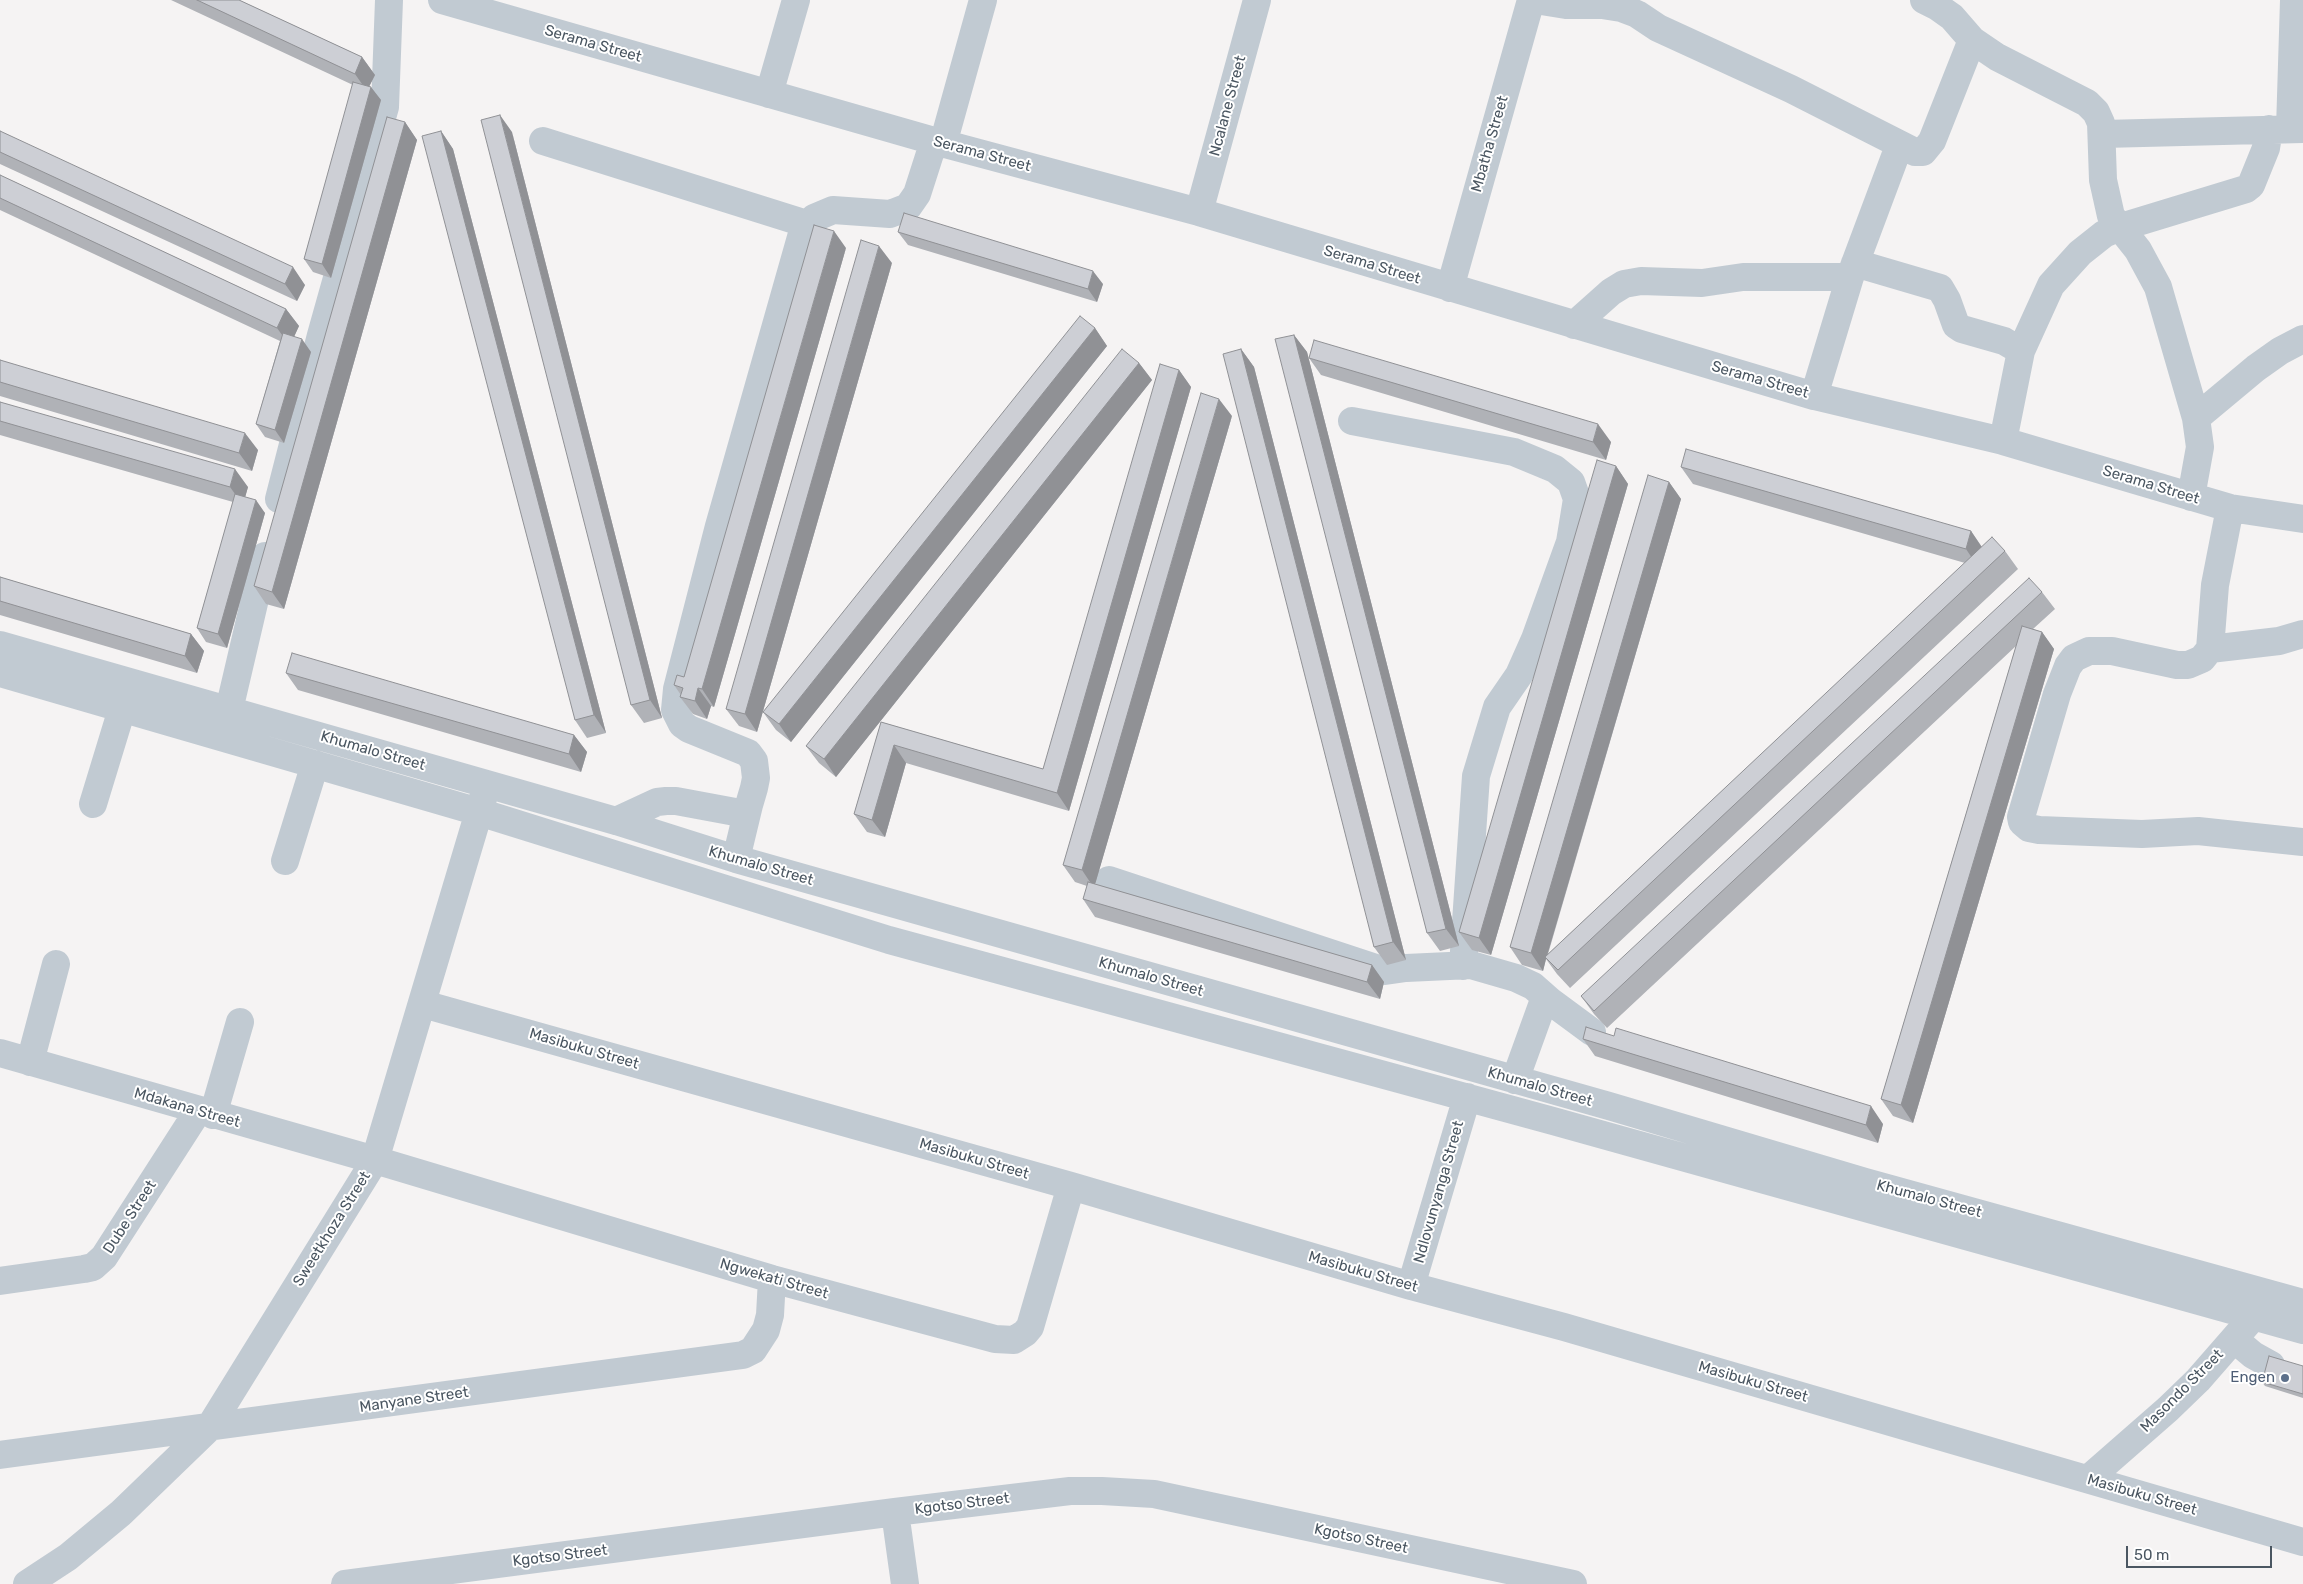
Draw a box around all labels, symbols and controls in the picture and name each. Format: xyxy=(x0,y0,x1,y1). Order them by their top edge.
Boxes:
street label: Serama Street xyxy=(542,22,644,66)
street label: Ncalane Street xyxy=(1206,54,1250,158)
street label: Mbatha Street xyxy=(1468,94,1512,194)
street label: Serama Street xyxy=(931,132,1033,176)
street label: Serama Street xyxy=(1321,242,1423,288)
street label: Serama Street xyxy=(1709,358,1811,402)
street label: Serama Street xyxy=(2100,462,2202,508)
street label: Khumalo Street xyxy=(319,727,427,775)
street label: Khumalo Street xyxy=(707,842,815,890)
street label: Khumalo Street xyxy=(1097,953,1205,1001)
street label: Masibuku Street xyxy=(527,1025,641,1073)
street label: Khumalo Street xyxy=(1486,1063,1594,1111)
street label: Mdakana Street xyxy=(132,1084,242,1132)
street label: Ndlovunyanga Street xyxy=(1410,1119,1468,1265)
street label: Masibuku Street xyxy=(917,1135,1031,1183)
street label: Sweetkhoza Street xyxy=(289,1168,375,1290)
street label: Khumalo Street xyxy=(1874,1176,1984,1222)
street label: Dube Street xyxy=(100,1177,160,1257)
street label: Masibuku Street xyxy=(1306,1248,1420,1296)
street label: Ngwekati Street xyxy=(718,1255,830,1303)
street label: Masondo Street xyxy=(2137,1346,2227,1436)
street label: Masibuku Street xyxy=(1696,1358,1810,1406)
place label: Engen xyxy=(2230,1369,2275,1387)
marker: Engen xyxy=(2279,1372,2291,1384)
street label: Manyane Street xyxy=(358,1383,470,1417)
street label: Masibuku Street xyxy=(2085,1471,2199,1519)
street label: Kgotso Street xyxy=(914,1489,1010,1519)
street label: Kgotso Street xyxy=(1313,1520,1409,1558)
scale bar xyxy=(2128,1536,2274,1568)
street label: Kgotso Street xyxy=(512,1541,608,1571)
text: 50 m xyxy=(2134,1546,2169,1564)

